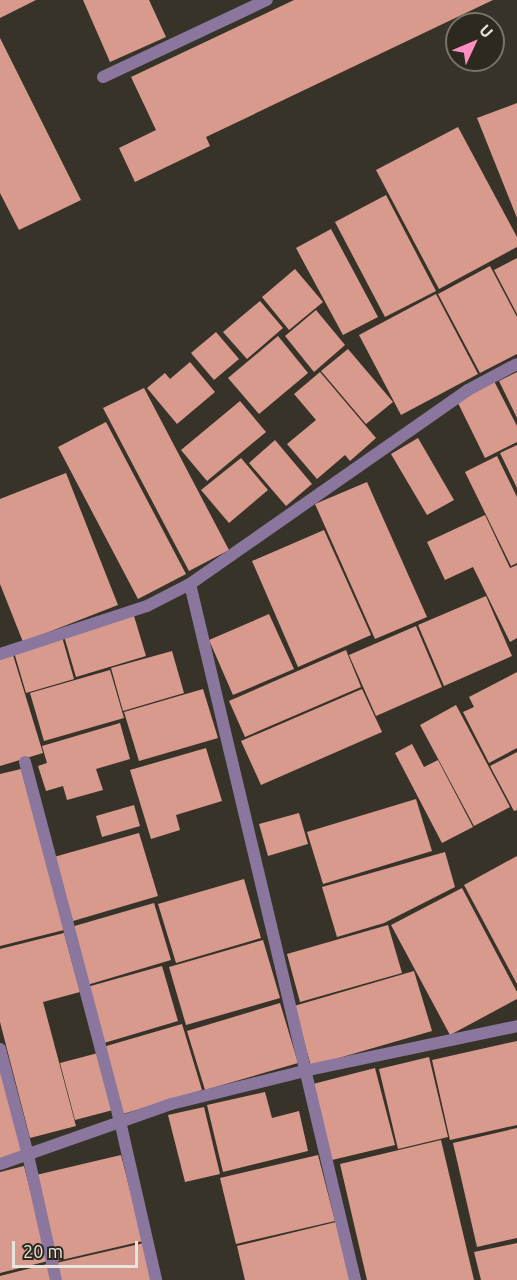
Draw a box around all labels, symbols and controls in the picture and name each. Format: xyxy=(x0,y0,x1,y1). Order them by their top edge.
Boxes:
north arrow xyxy=(445,12,505,72)
text: U xyxy=(476,21,497,41)
scale bar xyxy=(15,1229,141,1267)
text: 20 m xyxy=(23,1241,63,1261)

